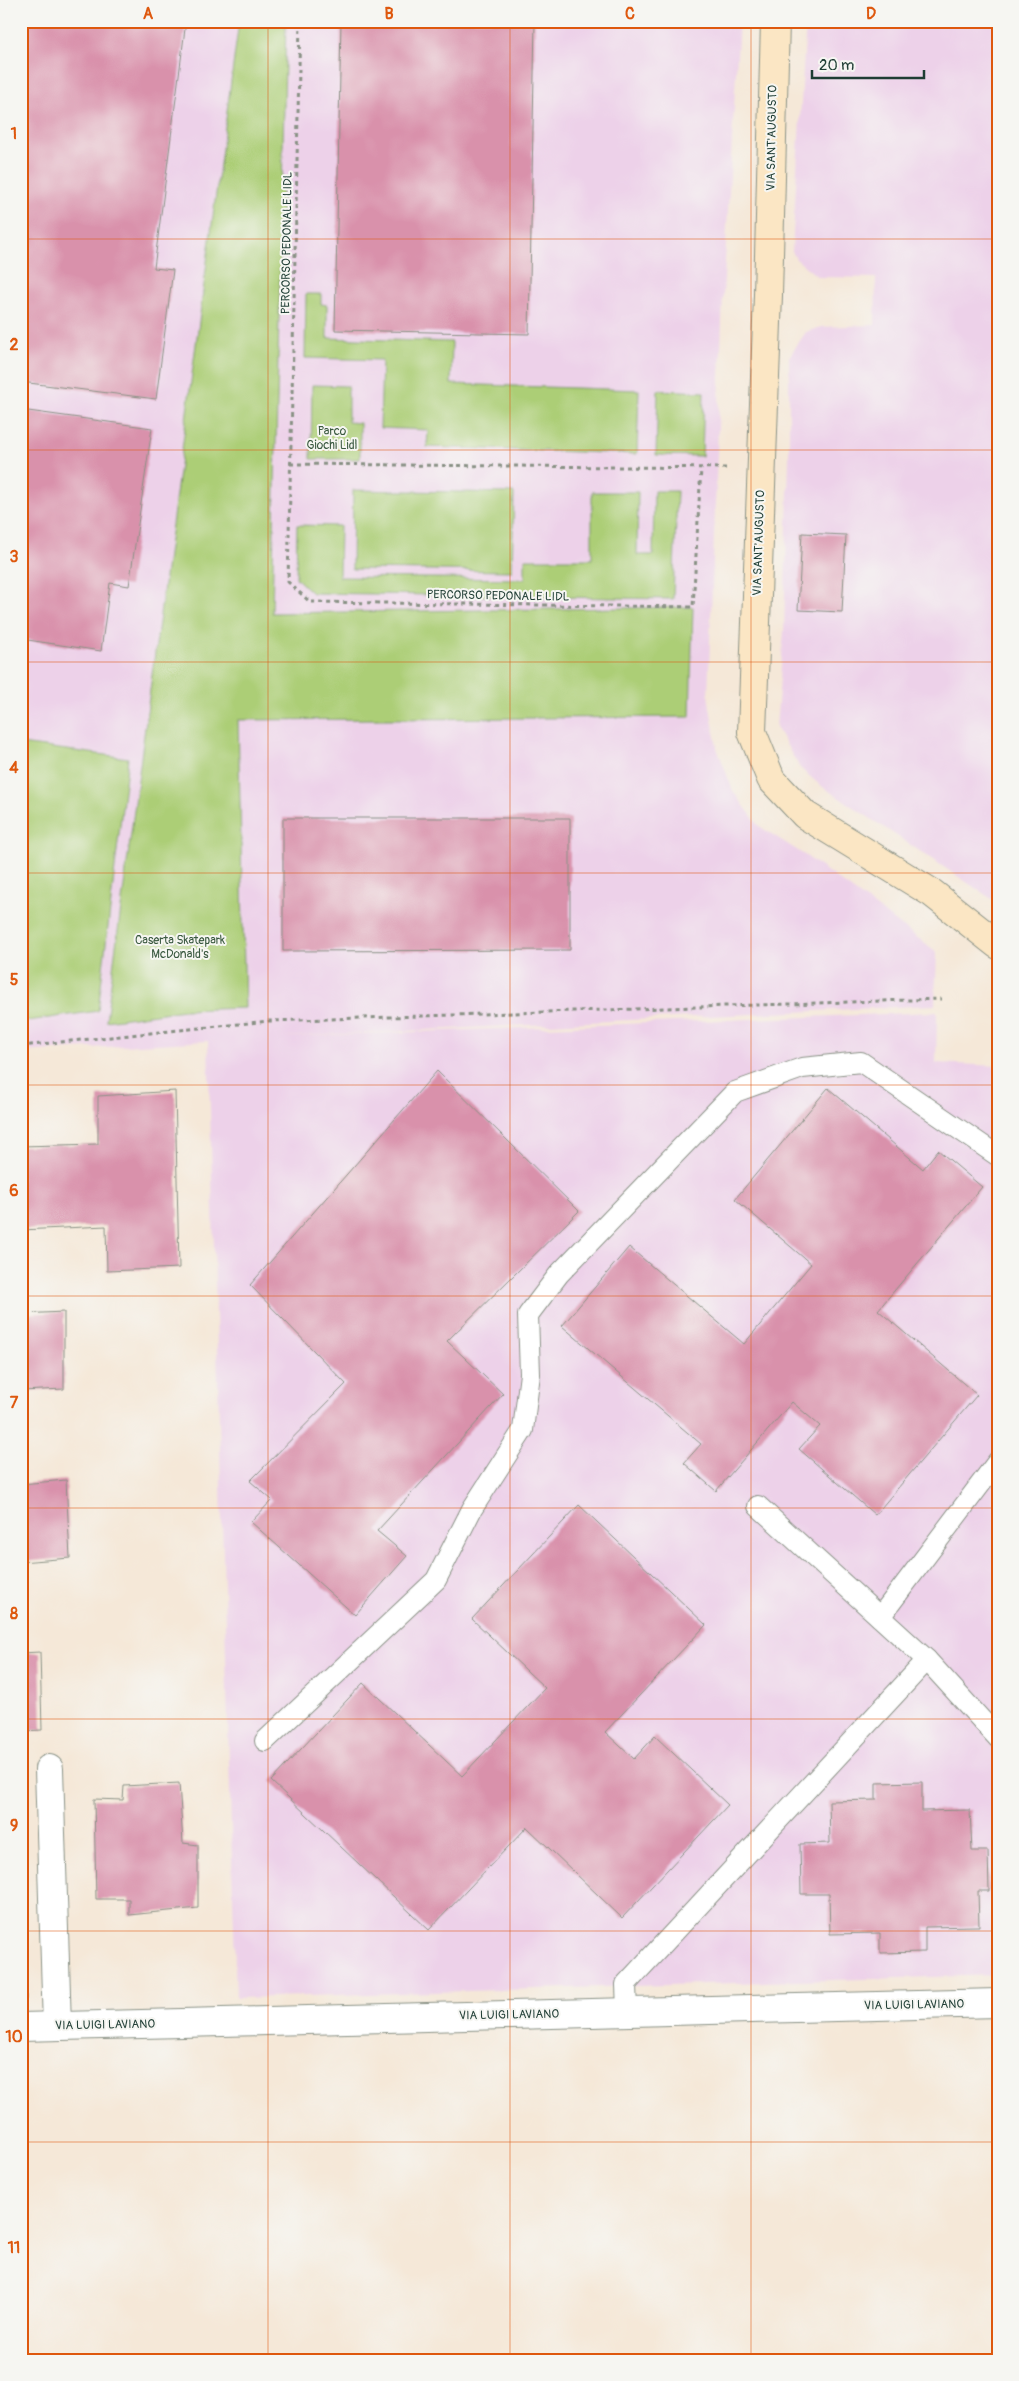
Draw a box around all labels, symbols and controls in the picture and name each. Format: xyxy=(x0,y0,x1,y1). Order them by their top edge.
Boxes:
text: A xyxy=(143,4,154,24)
text: B xyxy=(384,4,394,24)
text: C xyxy=(625,4,635,24)
text: D xyxy=(866,4,876,24)
scale bar xyxy=(812,48,924,80)
text: 20 m xyxy=(819,56,854,75)
street label: VIA SANT'AUGUSTO xyxy=(764,85,780,191)
text: 1 xyxy=(11,124,17,144)
street label: PERCORSO PEDONALE LIDL xyxy=(278,171,296,314)
text: 2 xyxy=(10,335,19,355)
park label: Parco Giochi Lidl xyxy=(307,424,358,453)
street label: VIA SANT'AUGUSTO xyxy=(750,489,768,596)
text: 3 xyxy=(10,547,19,567)
street label: PERCORSO PEDONALE LIDL xyxy=(427,587,570,605)
text: 4 xyxy=(9,758,19,778)
park label: Caserta Skatepark McDonald's xyxy=(135,933,225,962)
text: 5 xyxy=(10,970,19,990)
text: 6 xyxy=(9,1181,19,1201)
text: 7 xyxy=(10,1393,19,1413)
text: 8 xyxy=(10,1604,18,1624)
text: 9 xyxy=(10,1816,18,1836)
street label: VIA LUIGI LAVIANO xyxy=(864,1997,965,2013)
street label: VIA LUIGI LAVIANO xyxy=(459,2007,560,2023)
street label: VIA LUIGI LAVIANO xyxy=(55,2017,156,2033)
text: 10 xyxy=(5,2027,23,2047)
text: 11 xyxy=(8,2238,20,2258)

